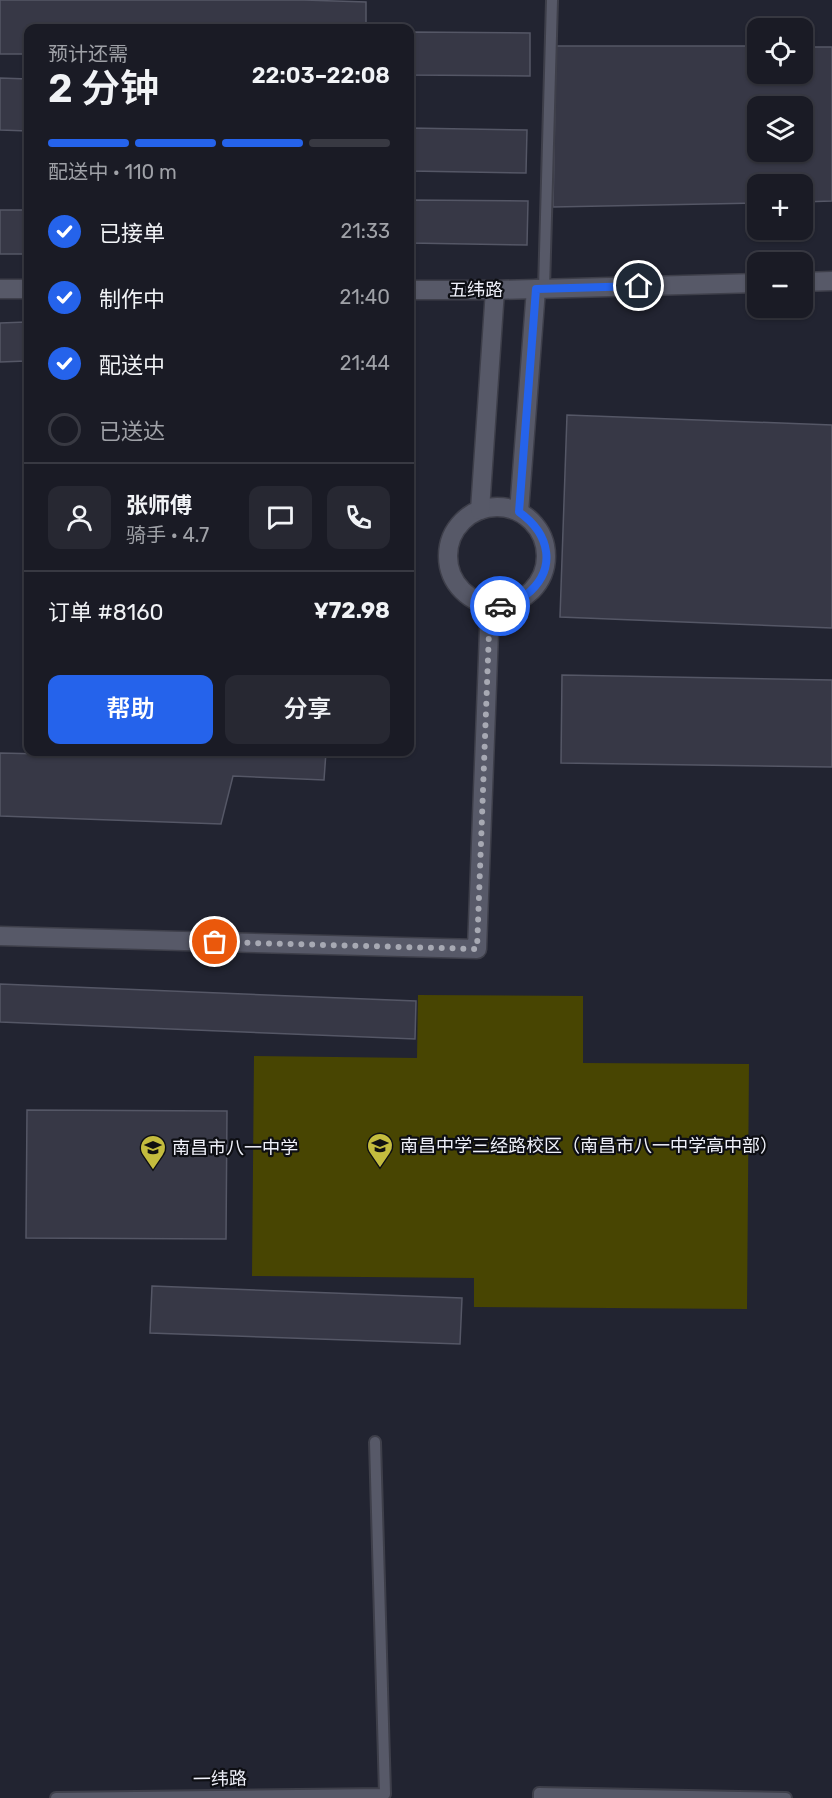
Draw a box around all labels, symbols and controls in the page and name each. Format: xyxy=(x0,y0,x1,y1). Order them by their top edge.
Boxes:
map controls xyxy=(747,18,813,318)
button: locate xyxy=(747,18,813,84)
text: 预计还需 xyxy=(48,42,128,66)
text: 22:03–22:08 xyxy=(252,62,390,89)
text: 2 分钟 xyxy=(48,66,159,112)
button: layers xyxy=(747,96,813,162)
text: 配送中 · 110 m xyxy=(48,160,177,184)
button: + xyxy=(747,174,813,240)
icon: check xyxy=(48,215,81,248)
text: 21:33 xyxy=(341,219,390,243)
text: 已接单 xyxy=(99,220,165,247)
button: − xyxy=(747,252,813,318)
pin xyxy=(613,260,664,311)
icon: home xyxy=(622,269,655,302)
street label: 五纬路 xyxy=(449,279,503,301)
icon: check xyxy=(48,281,81,314)
text: 21:40 xyxy=(339,285,390,309)
text: 制作中 xyxy=(99,286,165,313)
icon: check xyxy=(48,347,81,380)
text: 21:44 xyxy=(340,351,390,375)
text: 配送中 xyxy=(99,352,165,379)
text: 已送达 xyxy=(99,418,165,445)
button: person xyxy=(48,486,111,549)
button: chat xyxy=(249,486,312,549)
button: phone xyxy=(327,486,390,549)
text: 张师傅 xyxy=(126,492,192,519)
text: 骑手 · 4.7 xyxy=(126,523,209,547)
courier xyxy=(470,576,530,636)
icon: car xyxy=(484,590,517,623)
text: ¥72.98 xyxy=(314,597,390,624)
text: 订单 #8160 xyxy=(48,599,163,626)
button: 帮助 xyxy=(48,675,213,744)
button: 分享 xyxy=(225,675,390,744)
pin xyxy=(189,916,240,967)
icon: bag xyxy=(198,925,231,958)
school or university icon: 南昌中学三经路校区（南昌市八一中学高中部） xyxy=(365,1131,395,1169)
school or university icon: 南昌市八一中学 xyxy=(138,1133,168,1171)
place label: 南昌中学三经路校区（南昌市八一中学高中部） xyxy=(400,1135,778,1157)
place label: 南昌市八一中学 xyxy=(172,1137,298,1159)
street label: 一纬路 xyxy=(193,1768,247,1790)

